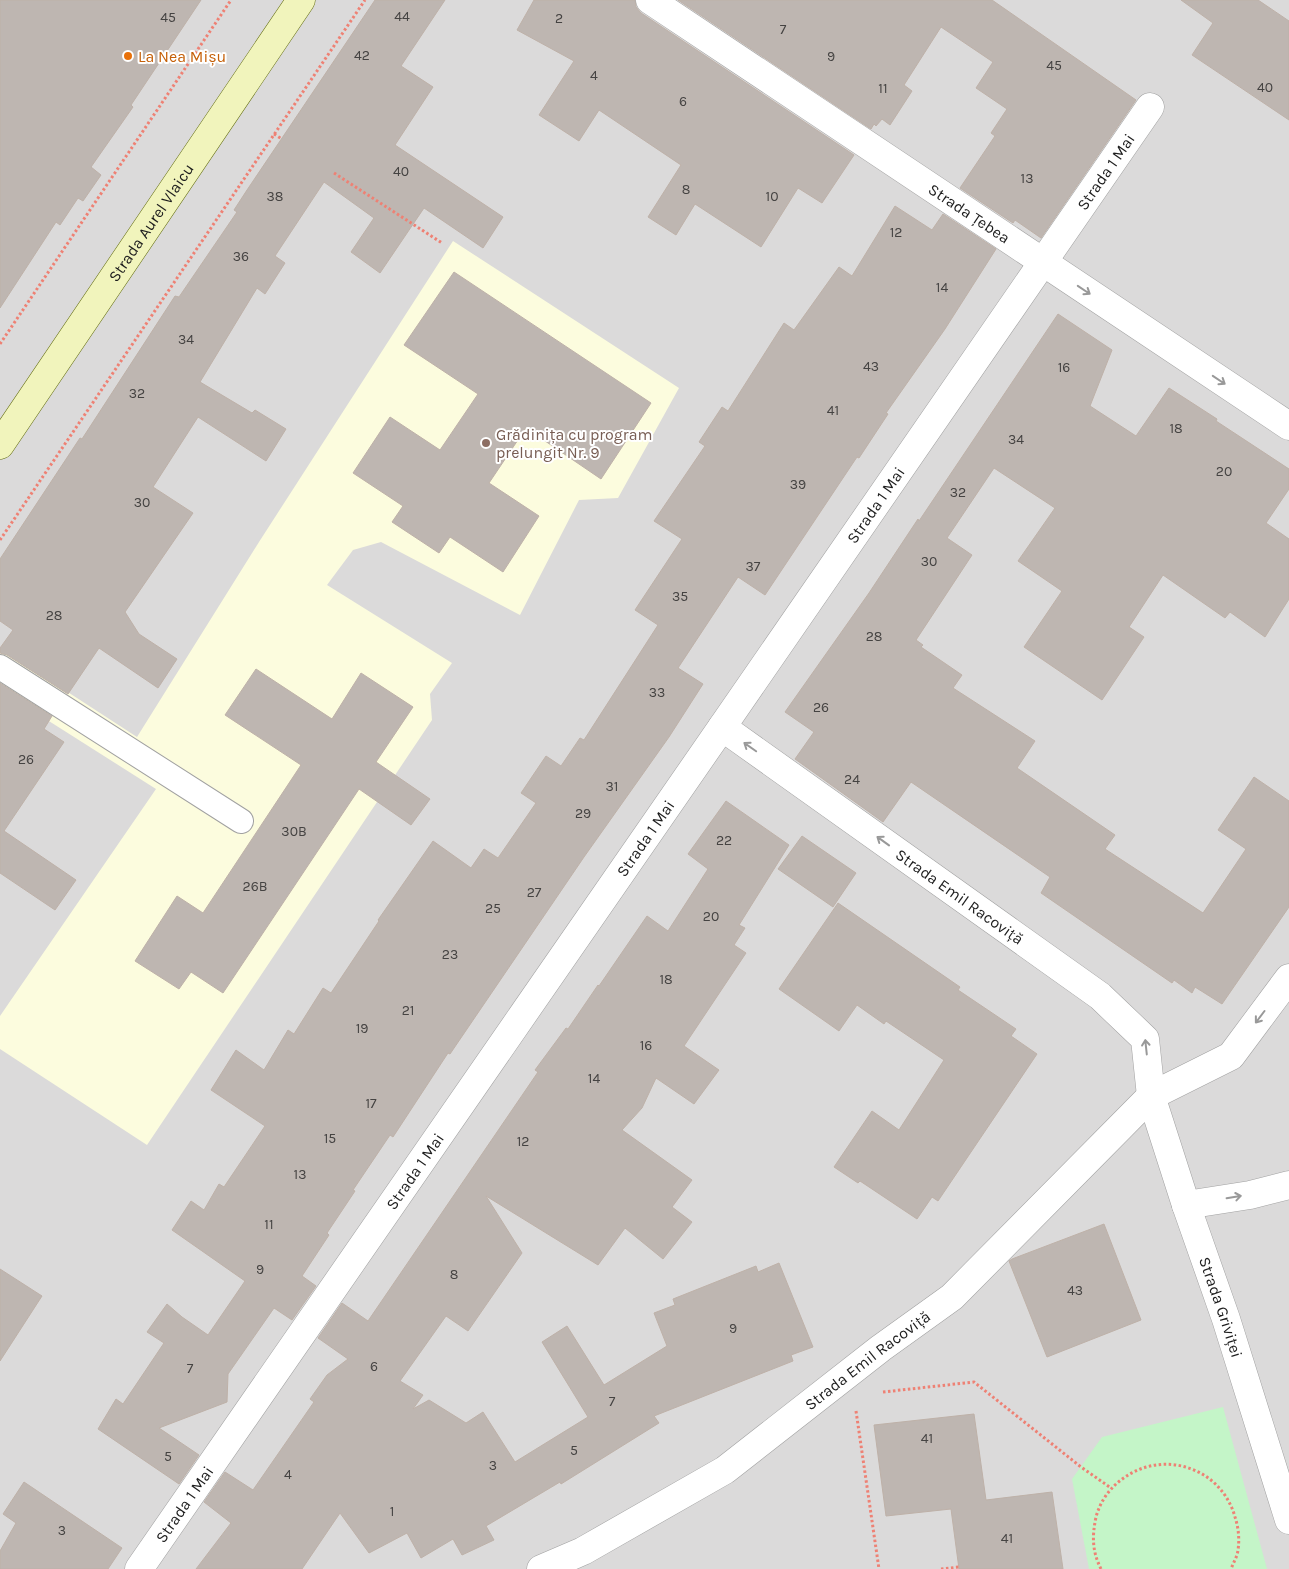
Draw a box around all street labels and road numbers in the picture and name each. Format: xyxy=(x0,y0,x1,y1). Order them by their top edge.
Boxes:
street label: Strada 1 Mai xyxy=(1073,130,1139,214)
street label: Strada Aurel Vlaicu xyxy=(104,160,198,285)
street label: Strada Țebea xyxy=(925,179,1014,247)
street label: Strada 1 Mai xyxy=(843,463,909,547)
street label: Strada 1 Mai xyxy=(612,797,679,880)
street label: Strada Emil Racoviță xyxy=(892,845,1027,949)
street label: Strada 1 Mai xyxy=(382,1129,448,1213)
street label: Strada Griviței xyxy=(1195,1254,1246,1360)
street label: Strada Emil Racoviță xyxy=(801,1307,934,1414)
street label: Strada 1 Mai xyxy=(151,1462,217,1546)

